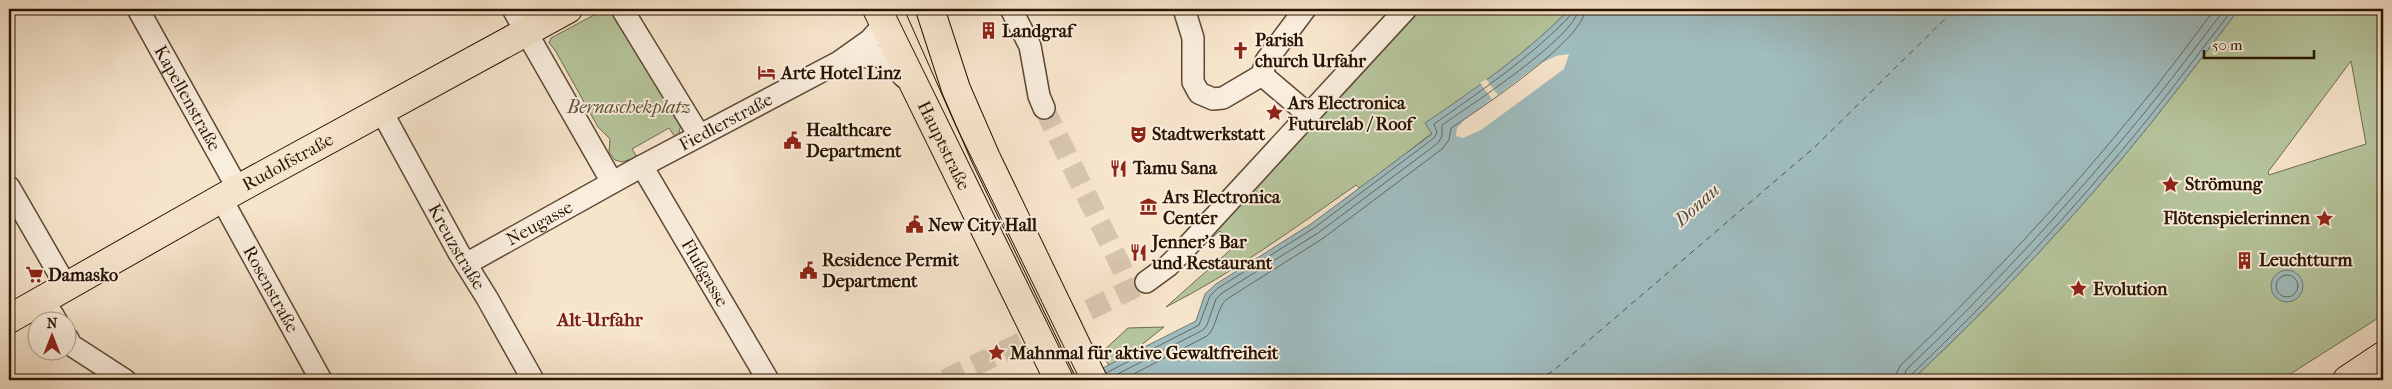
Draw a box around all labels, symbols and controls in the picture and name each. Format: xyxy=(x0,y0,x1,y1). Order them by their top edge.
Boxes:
building icon: Landgraf xyxy=(978,21,998,41)
place label: Landgraf xyxy=(1002,21,1077,42)
scale bar xyxy=(2204,28,2314,60)
place label: Parish church Urfahr xyxy=(1255,30,1366,72)
text: 50 m xyxy=(2212,36,2243,54)
church icon: Parish church Urfahr xyxy=(1231,40,1251,60)
street label: Kapellenstraße xyxy=(150,42,225,155)
hotel icon: Arte Hotel Linz xyxy=(757,63,777,83)
place label: Arte Hotel Linz xyxy=(780,63,901,84)
street label: Fiedlerstraße xyxy=(675,89,776,155)
place label: Ars Electronica Futurelab / Roof xyxy=(1287,93,1417,135)
park label: Bernaschekplatz xyxy=(566,97,691,118)
street label: Hauptstraße xyxy=(913,97,975,194)
place icon: Ars Electronica Futurelab / Roof xyxy=(1264,103,1284,123)
place label: Healthcare Department xyxy=(806,120,902,162)
theatre icon: Stadtwerkstatt xyxy=(1128,124,1148,144)
place label: Stadtwerkstatt xyxy=(1152,124,1266,145)
street label: Rudolfstraße xyxy=(239,129,337,195)
public building icon: Healthcare Department xyxy=(782,130,802,150)
restaurant icon: Tamu Sana xyxy=(1109,158,1129,178)
place label: Tamu Sana xyxy=(1132,158,1218,179)
place icon: Strömung xyxy=(2161,174,2181,194)
place label: Strömung xyxy=(2185,174,2264,195)
water label: Donau xyxy=(1668,179,1724,232)
place label: Ars Electronica Center xyxy=(1162,187,1281,229)
street label: Neugasse xyxy=(503,196,576,250)
museum icon: Ars Electronica Center xyxy=(1139,197,1159,217)
street label: Kreuzstraße xyxy=(424,200,490,294)
place label: Flötenspielerinnen xyxy=(2162,208,2311,229)
place icon: Flötenspielerinnen xyxy=(2314,208,2334,228)
public building icon: New City Hall xyxy=(904,215,924,235)
place label: New City Hall xyxy=(928,215,1038,236)
place label: Jenner’s Bar und Restaurant xyxy=(1150,232,1273,274)
street label: Flußgasse xyxy=(677,235,733,311)
street label: Rosenstraße xyxy=(239,242,303,336)
restaurant icon: Jenner’s Bar und Restaurant xyxy=(1128,242,1148,262)
place label: Residence Permit Department xyxy=(822,250,960,292)
building icon: Leuchtturm xyxy=(2235,250,2255,270)
place label: Leuchtturm xyxy=(2259,250,2353,271)
public building icon: Residence Permit Department xyxy=(798,260,818,280)
supermarket icon: Damasko xyxy=(24,265,44,285)
place label: Damasko xyxy=(48,265,118,286)
place icon: Evolution xyxy=(2069,279,2089,299)
place label: Evolution xyxy=(2093,279,2168,300)
district label: Alt-Urfahr xyxy=(556,309,644,331)
north arrow xyxy=(28,312,78,362)
text: N xyxy=(47,315,58,332)
place icon: Mahnmal für aktive Gewaltfreiheit xyxy=(986,343,1006,363)
place label: Mahnmal für aktive Gewaltfreiheit xyxy=(1009,343,1279,364)

